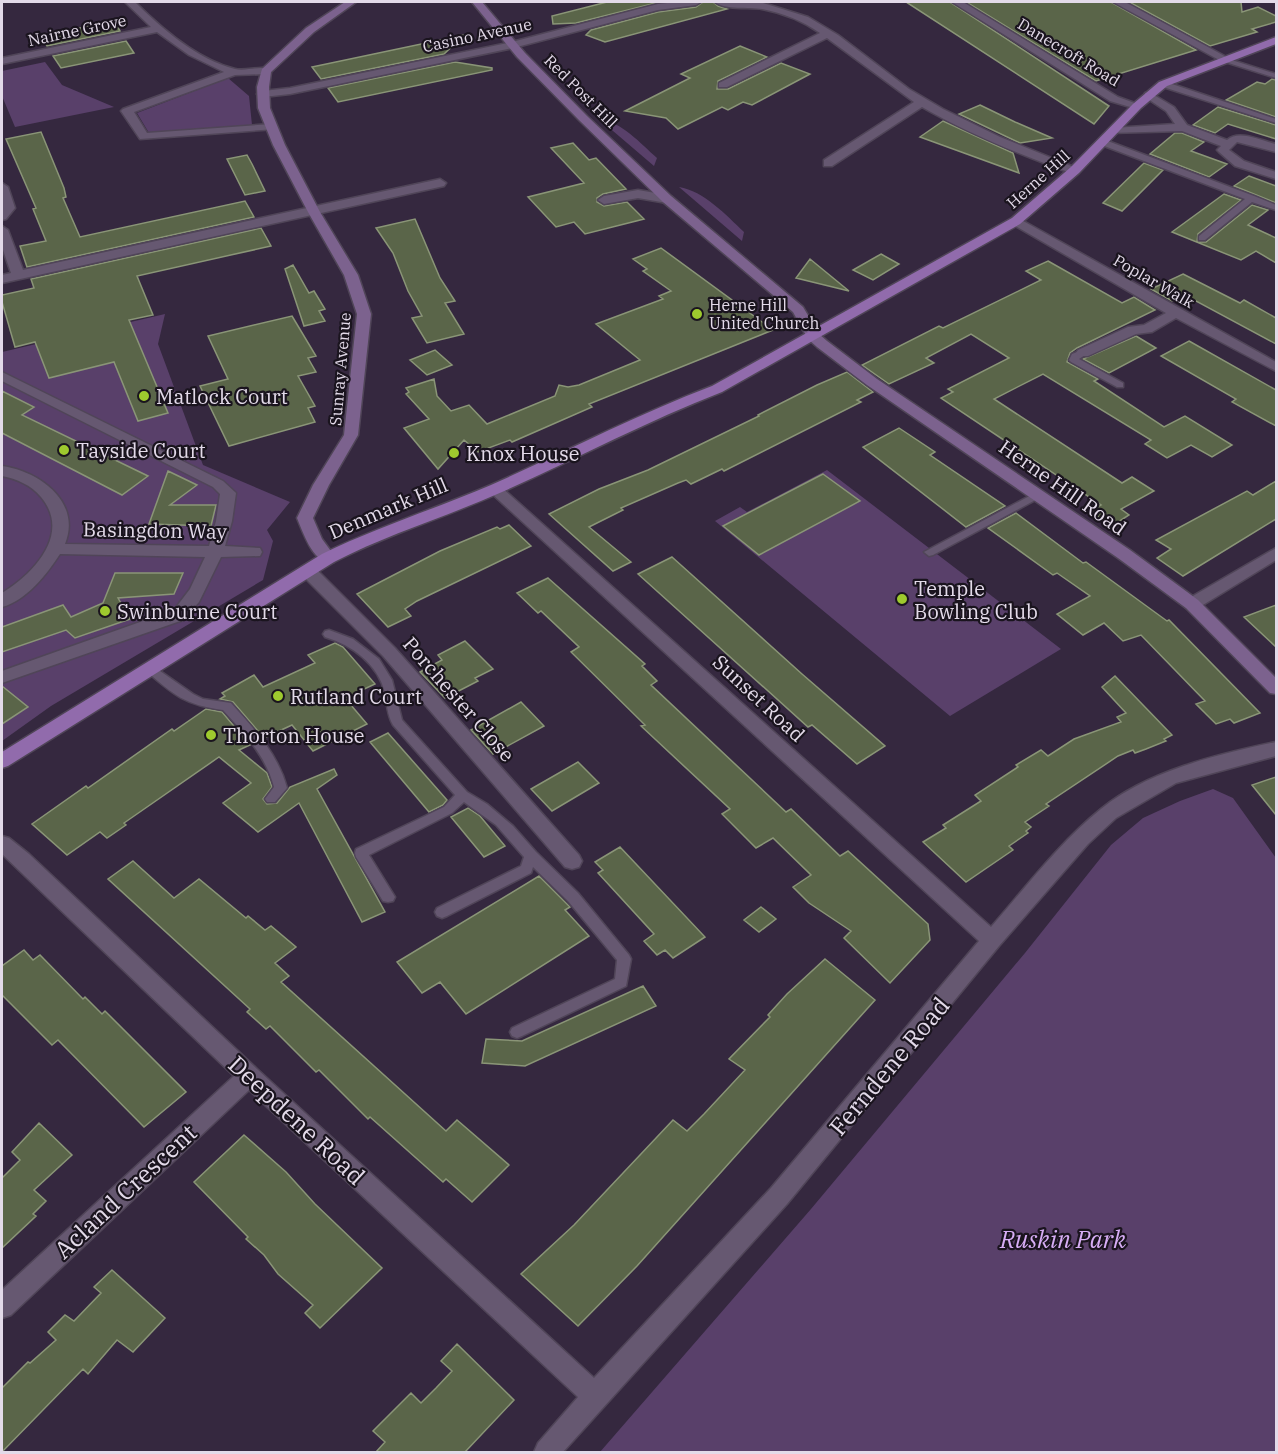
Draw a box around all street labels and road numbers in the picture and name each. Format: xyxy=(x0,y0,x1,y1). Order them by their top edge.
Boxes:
street label: Nairne Grove xyxy=(26,10,128,50)
street label: Casino Avenue xyxy=(421,14,533,56)
street label: Danecroft Road xyxy=(1014,14,1124,91)
street label: Red Post Hill xyxy=(540,50,622,132)
street label: Herne Hill xyxy=(1002,145,1074,213)
street label: Poplar Walk xyxy=(1110,250,1199,313)
street label: Sunray Avenue xyxy=(325,311,355,427)
street label: Herne Hill Road xyxy=(994,433,1132,541)
street label: Denmark Hill xyxy=(324,471,452,545)
street label: Basingdon Way xyxy=(83,515,228,545)
street label: Porchester Close xyxy=(397,631,521,767)
street label: Sunset Road xyxy=(707,648,811,748)
street label: Ferndene Road xyxy=(822,990,956,1142)
street label: Deepdene Road xyxy=(222,1048,372,1192)
street label: Acland Crescent xyxy=(47,1117,203,1265)

